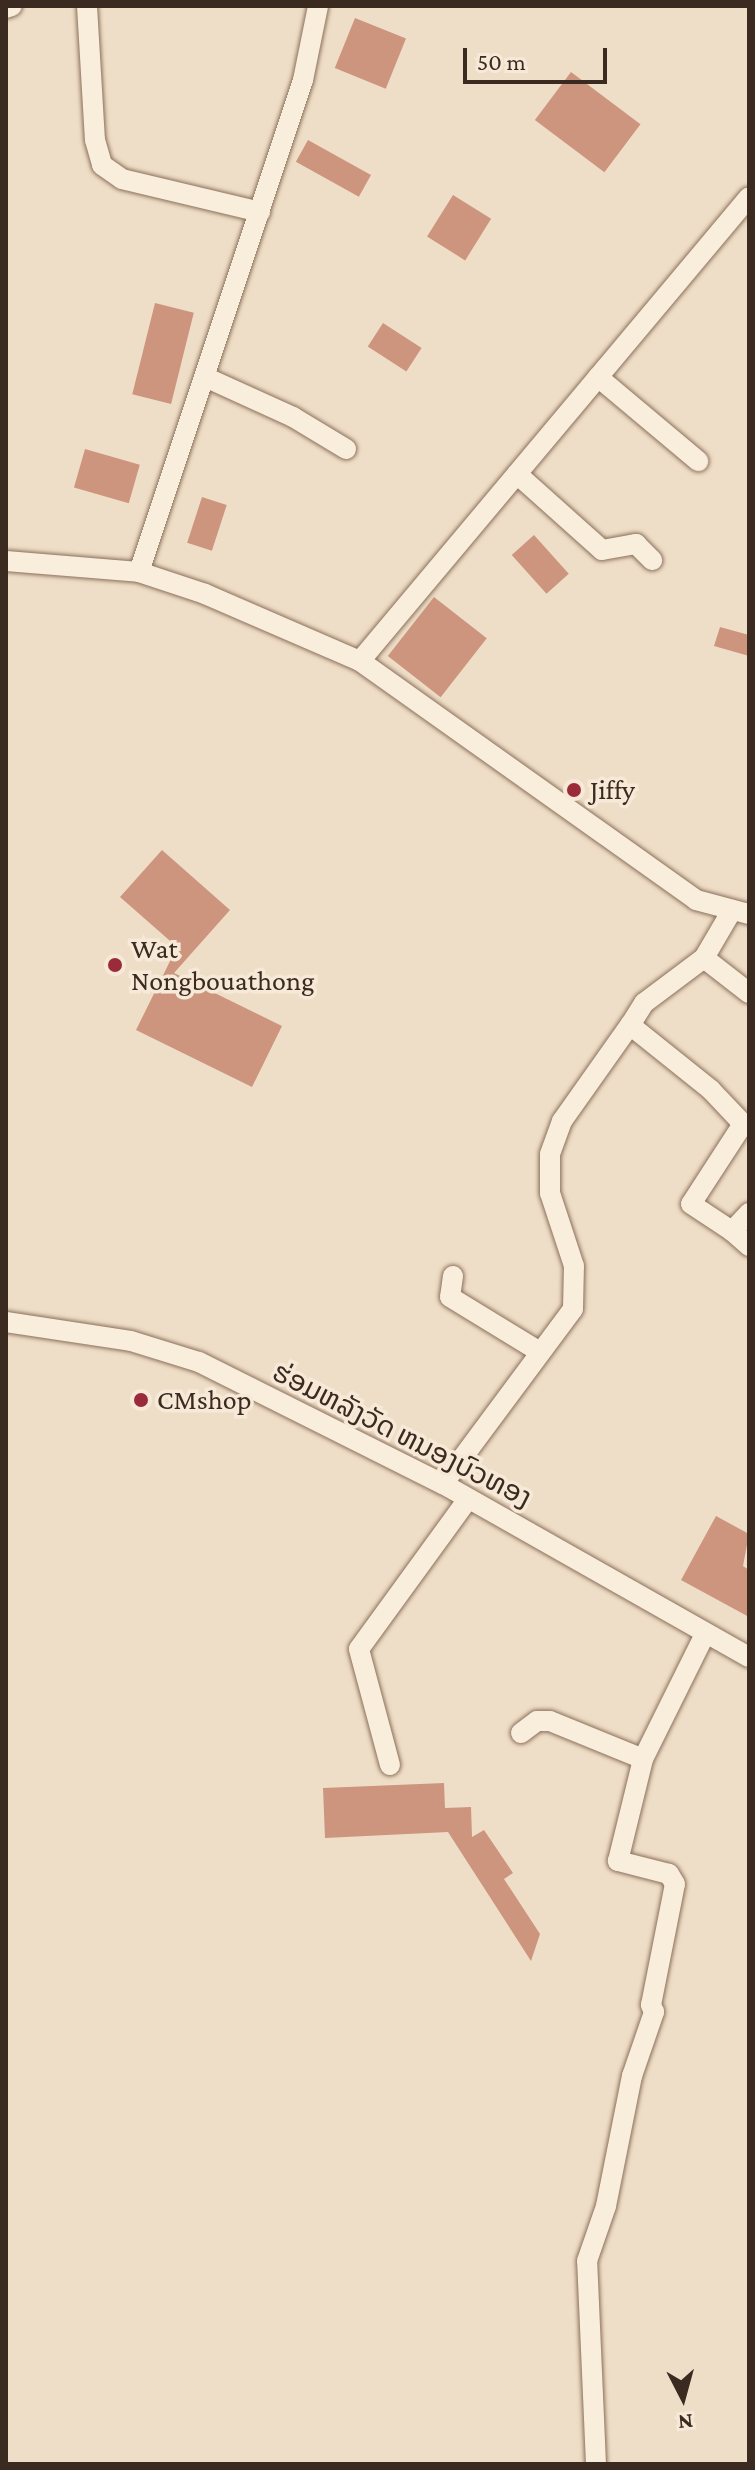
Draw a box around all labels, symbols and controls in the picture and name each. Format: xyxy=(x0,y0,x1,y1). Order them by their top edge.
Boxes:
scale bar xyxy=(467,32,611,82)
text: 50 m xyxy=(477,48,526,75)
place label: Jiffy xyxy=(590,773,635,807)
marker: Jiffy xyxy=(565,781,583,799)
place label: Wat Nongbouathong xyxy=(131,932,315,998)
marker: Wat Nongbouathong xyxy=(106,956,124,974)
street label: ຮ່ອມຫລັງວັດ ຫນອງບົວທອງ xyxy=(267,1355,537,1515)
place label: CMshop xyxy=(157,1383,251,1417)
marker: CMshop xyxy=(132,1391,150,1409)
north arrow xyxy=(643,2358,723,2438)
text: N xyxy=(677,2409,694,2436)

